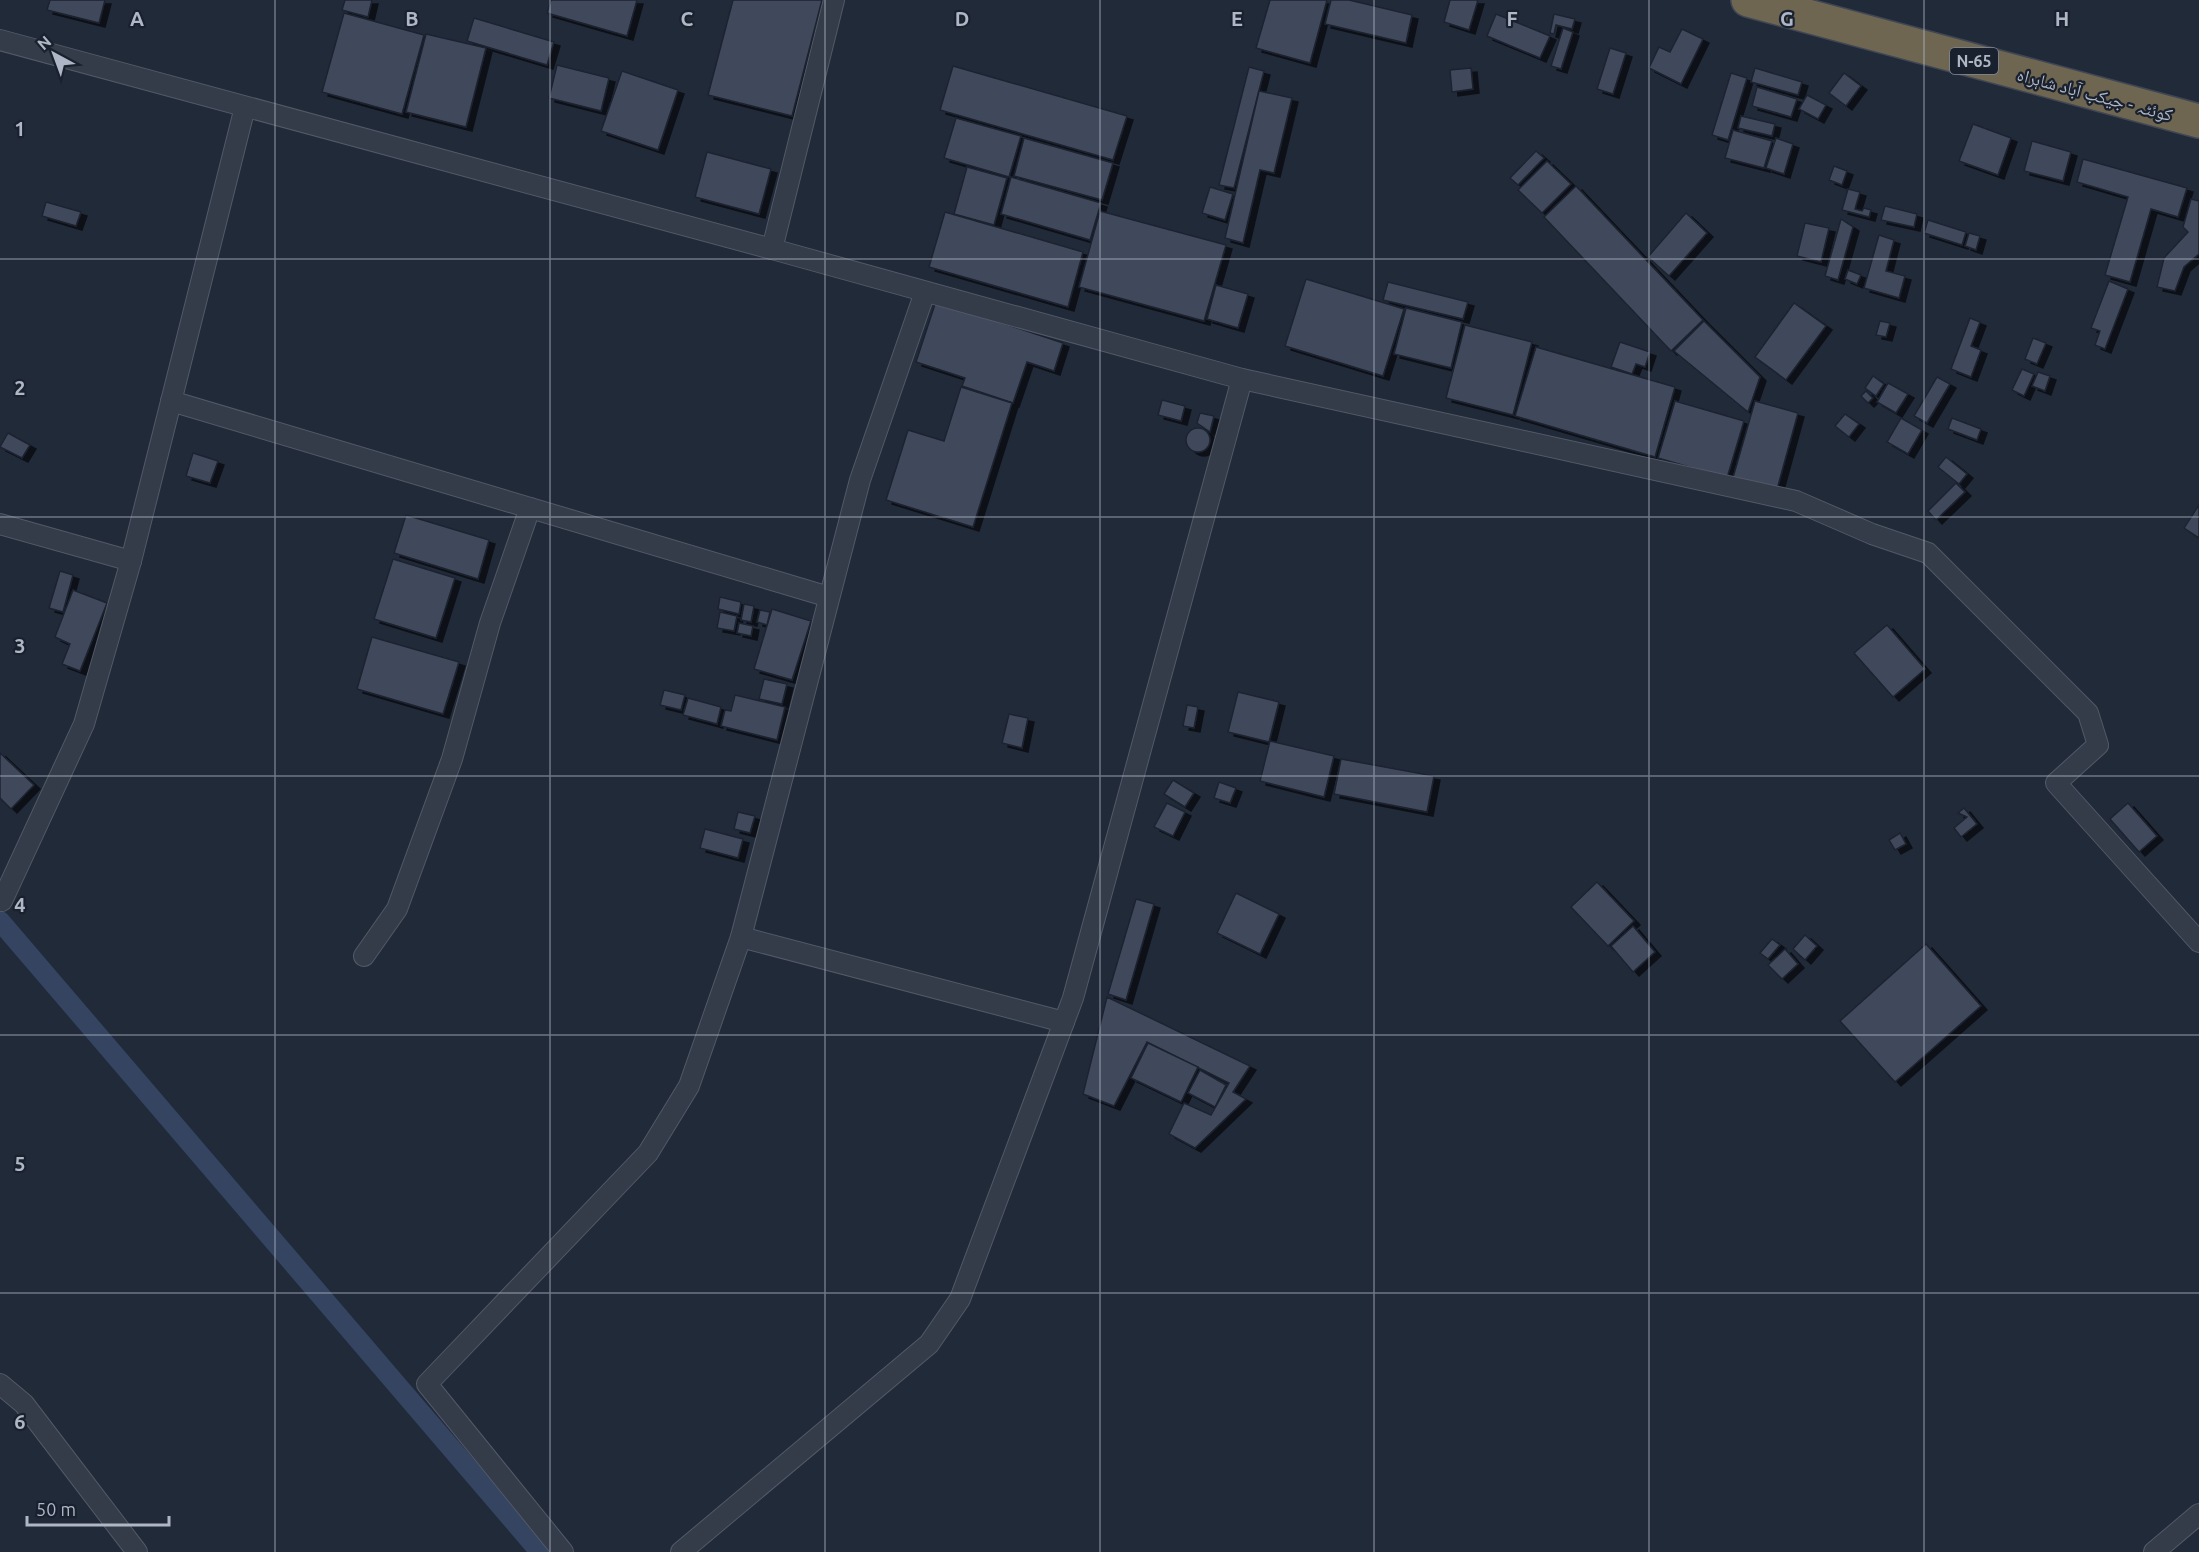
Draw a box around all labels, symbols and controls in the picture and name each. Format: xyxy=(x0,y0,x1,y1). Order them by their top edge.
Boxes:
text: A xyxy=(130,7,144,30)
text: B xyxy=(405,7,419,30)
text: C xyxy=(681,7,694,30)
text: D xyxy=(955,7,969,30)
text: E xyxy=(1231,7,1243,30)
text: F xyxy=(1506,7,1518,30)
text: G xyxy=(1780,7,1794,30)
text: H xyxy=(2055,7,2069,30)
north arrow xyxy=(24,24,84,84)
text: N xyxy=(34,32,55,53)
road number: N-65 xyxy=(1950,48,1998,74)
street label: کوئٹہ - جیکب آباد شاہراہ xyxy=(2015,64,2175,126)
text: 1 xyxy=(14,117,26,140)
text: 2 xyxy=(14,376,26,399)
text: 3 xyxy=(14,634,26,657)
text: 4 xyxy=(14,893,26,916)
text: 5 xyxy=(14,1152,26,1175)
text: 6 xyxy=(14,1410,26,1433)
scale bar xyxy=(27,1489,170,1527)
text: 50 m xyxy=(36,1499,76,1519)

